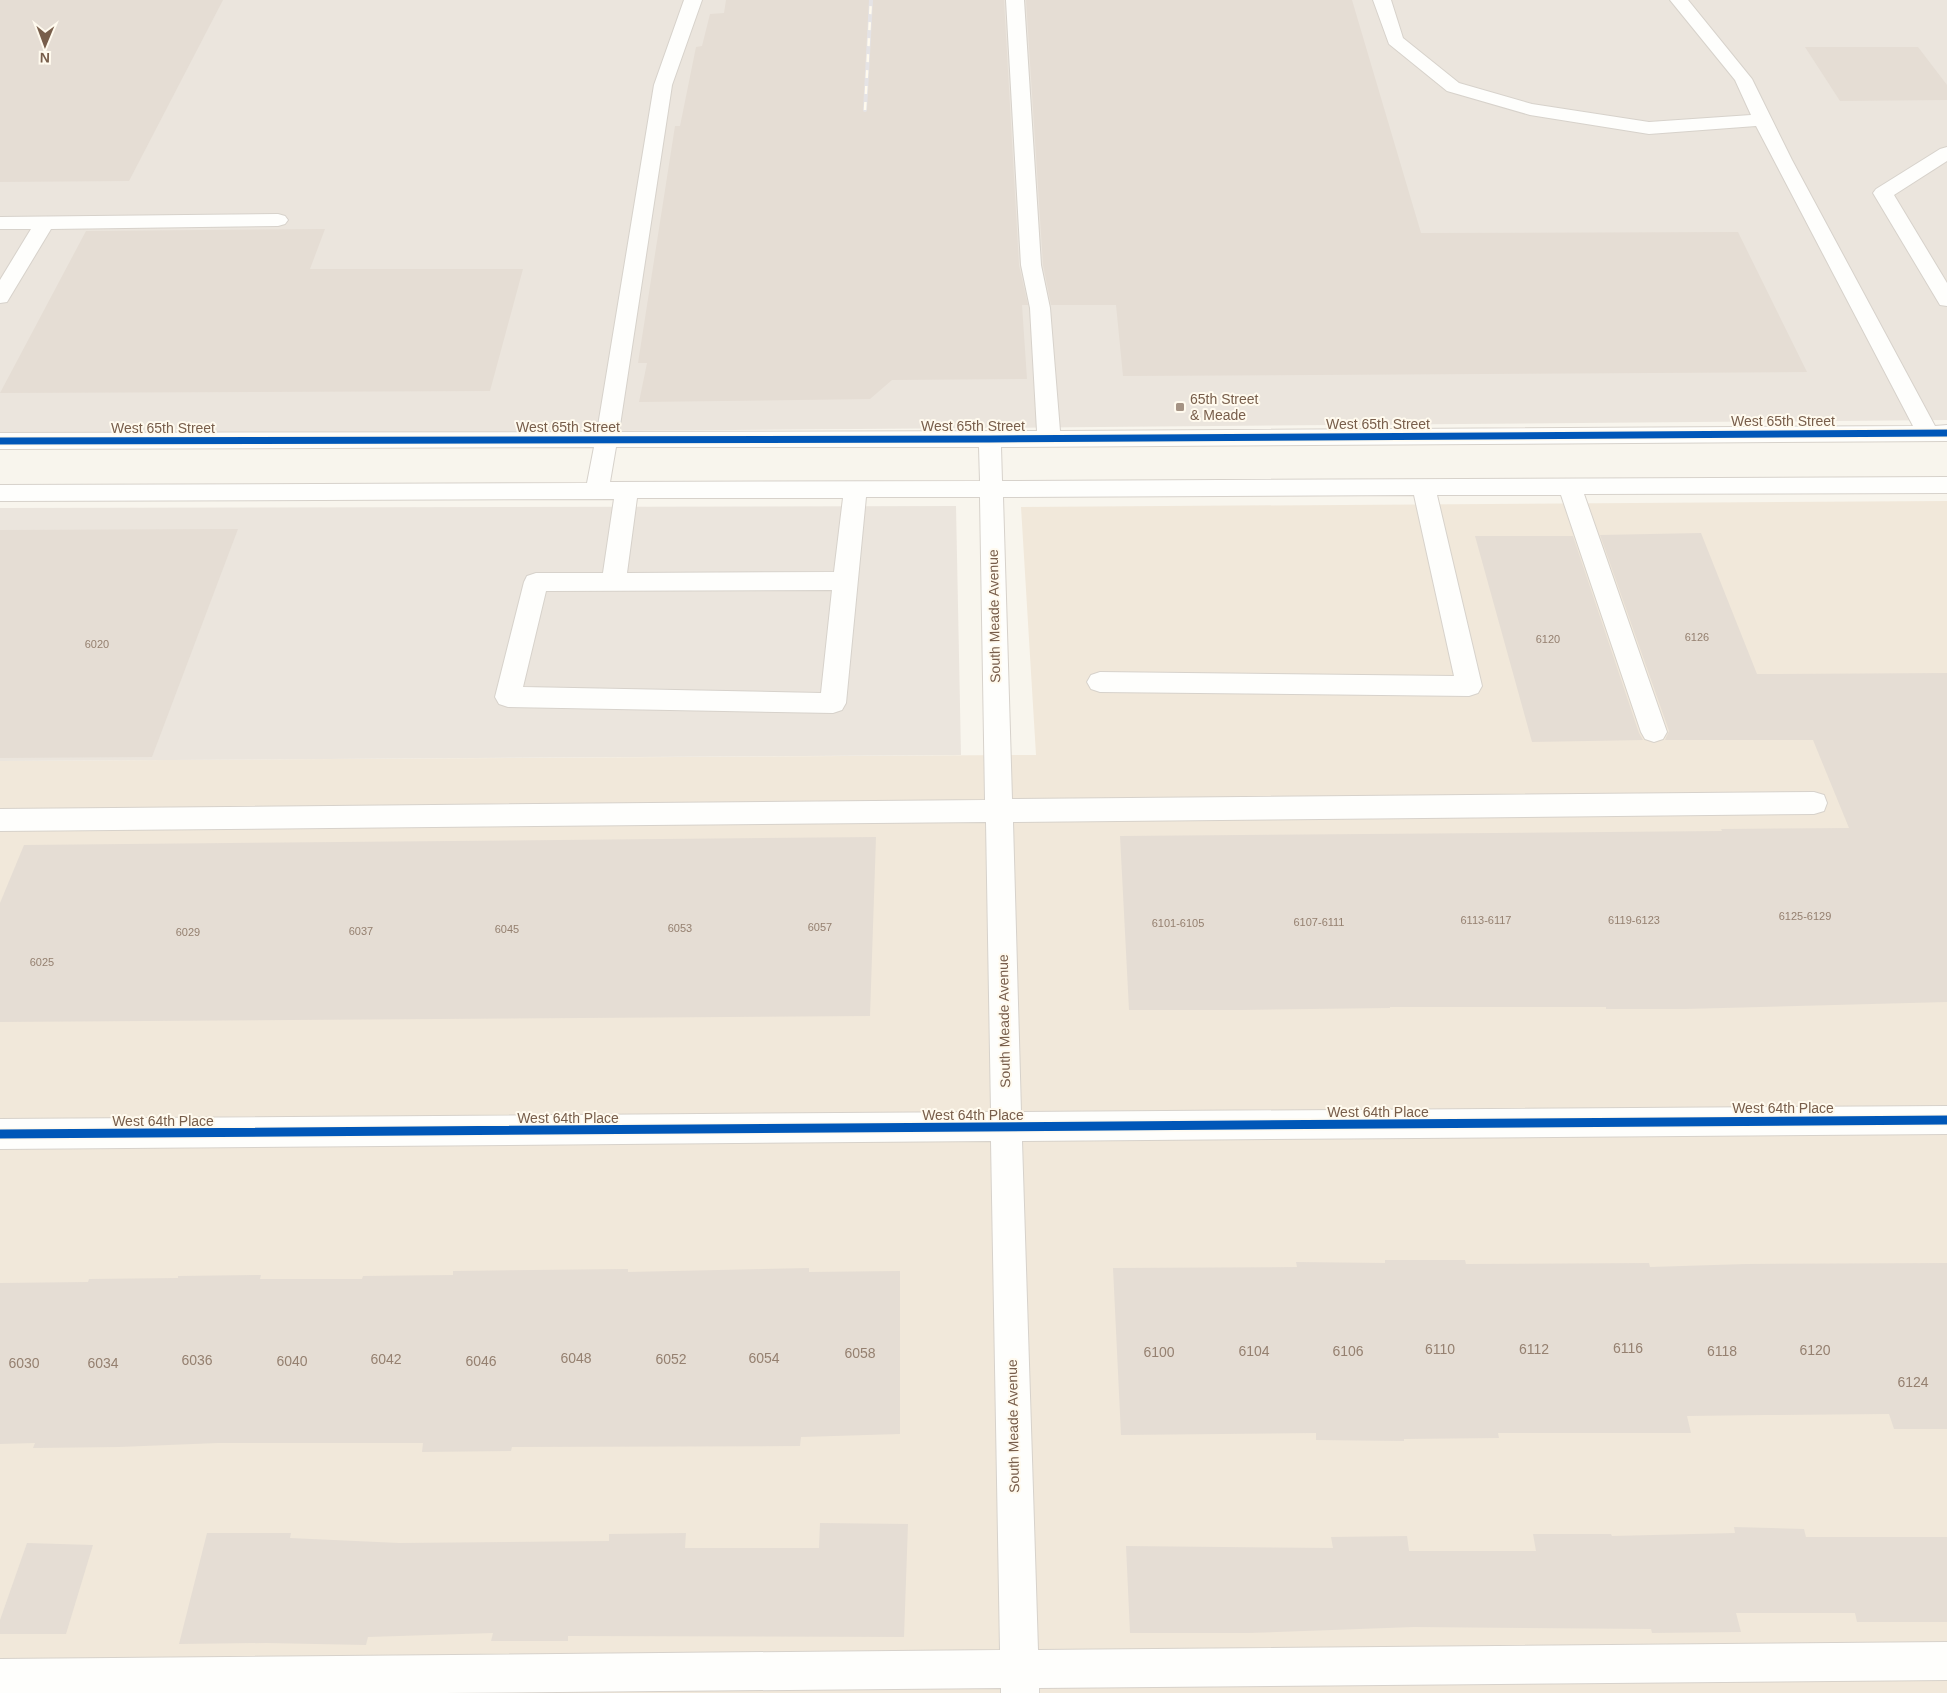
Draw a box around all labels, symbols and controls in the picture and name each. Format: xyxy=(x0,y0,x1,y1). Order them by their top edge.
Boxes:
north arrow xyxy=(20,20,70,70)
text: N xyxy=(40,50,50,66)
place label: 65th Street & Meade xyxy=(1190,391,1259,423)
marker: 65th Street & Meade xyxy=(1174,401,1186,413)
street label: West 65th Street xyxy=(1731,413,1835,429)
street label: West 65th Street xyxy=(1326,416,1430,432)
street label: West 65th Street xyxy=(921,418,1025,434)
street label: West 65th Street xyxy=(516,419,620,435)
street label: West 65th Street xyxy=(111,420,215,436)
street label: South Meade Avenue xyxy=(985,549,1003,683)
house number: 6126 xyxy=(1685,631,1709,643)
house number: 6120 xyxy=(1536,633,1560,645)
house number: 6020 xyxy=(85,638,109,650)
house number: 6125-6129 xyxy=(1779,910,1831,922)
house number: 6113-6117 xyxy=(1461,914,1511,926)
house number: 6119-6123 xyxy=(1608,914,1660,926)
house number: 6107-6111 xyxy=(1294,916,1344,928)
house number: 6101-6105 xyxy=(1152,917,1204,929)
house number: 6057 xyxy=(808,921,832,933)
house number: 6053 xyxy=(668,922,692,934)
house number: 6045 xyxy=(495,923,519,935)
house number: 6037 xyxy=(349,925,373,937)
house number: 6029 xyxy=(176,926,200,938)
street label: South Meade Avenue xyxy=(995,954,1013,1088)
house number: 6025 xyxy=(30,956,54,968)
street label: West 64th Place xyxy=(1732,1100,1834,1116)
street label: West 64th Place xyxy=(1327,1104,1429,1120)
street label: West 64th Place xyxy=(922,1107,1024,1123)
street label: West 64th Place xyxy=(517,1110,619,1126)
street label: West 64th Place xyxy=(112,1113,214,1129)
house number: 6116 xyxy=(1613,1340,1643,1356)
house number: 6110 xyxy=(1425,1341,1455,1357)
house number: 6112 xyxy=(1519,1341,1549,1357)
house number: 6120 xyxy=(1799,1342,1831,1358)
house number: 6104 xyxy=(1238,1343,1270,1359)
house number: 6106 xyxy=(1332,1343,1364,1359)
house number: 6118 xyxy=(1707,1343,1737,1359)
house number: 6100 xyxy=(1143,1344,1175,1360)
house number: 6058 xyxy=(844,1345,876,1361)
house number: 6048 xyxy=(560,1350,592,1366)
house number: 6054 xyxy=(748,1350,780,1366)
house number: 6042 xyxy=(370,1351,402,1367)
house number: 6052 xyxy=(655,1351,687,1367)
house number: 6036 xyxy=(181,1352,213,1368)
house number: 6040 xyxy=(276,1353,308,1369)
house number: 6046 xyxy=(465,1353,497,1369)
house number: 6030 xyxy=(8,1355,40,1371)
house number: 6034 xyxy=(87,1355,119,1371)
street label: South Meade Avenue xyxy=(1004,1359,1022,1493)
house number: 6124 xyxy=(1897,1374,1929,1390)

